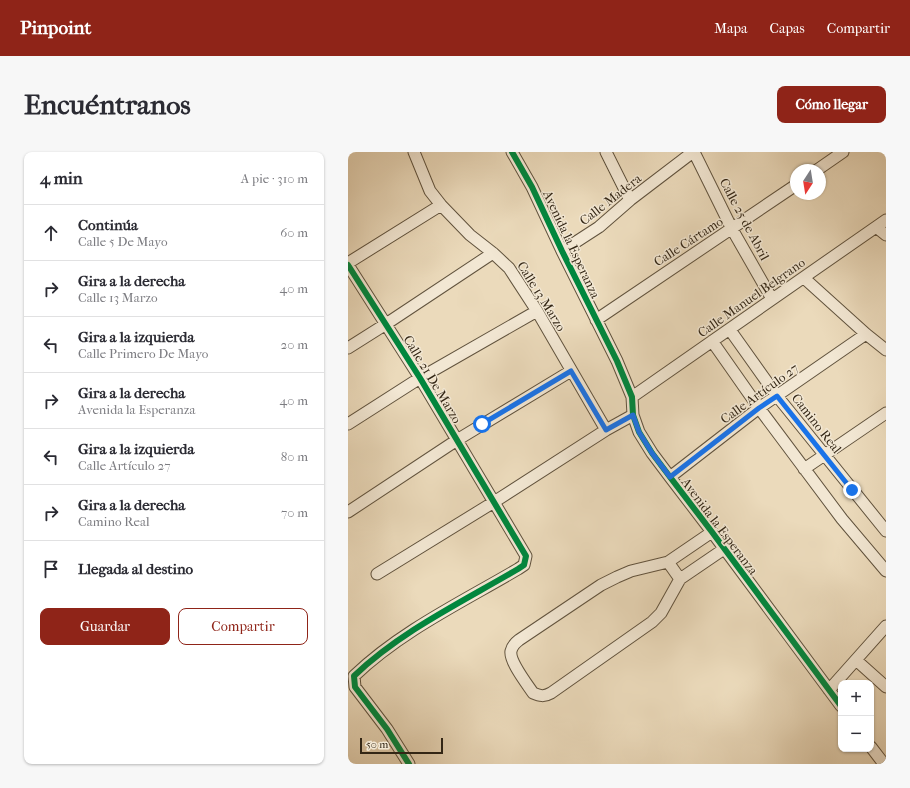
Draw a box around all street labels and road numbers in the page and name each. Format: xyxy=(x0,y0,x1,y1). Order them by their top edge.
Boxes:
street label: Calle Madera xyxy=(577,170,645,228)
street label: Calle 25 de Abril xyxy=(717,176,773,263)
street label: Avenida la Esperanza xyxy=(540,187,604,302)
street label: Calle Cártamo xyxy=(651,213,726,269)
street label: Calle Manuel Belgrano xyxy=(695,254,808,340)
street label: Calle 13 Marzo xyxy=(514,259,569,334)
street label: Calle 21 De Marzo xyxy=(400,332,465,426)
street label: Calle Artículo 27 xyxy=(718,360,801,427)
street label: Camino Real xyxy=(789,390,845,456)
street label: Avenida la Esperanza xyxy=(678,474,762,579)

